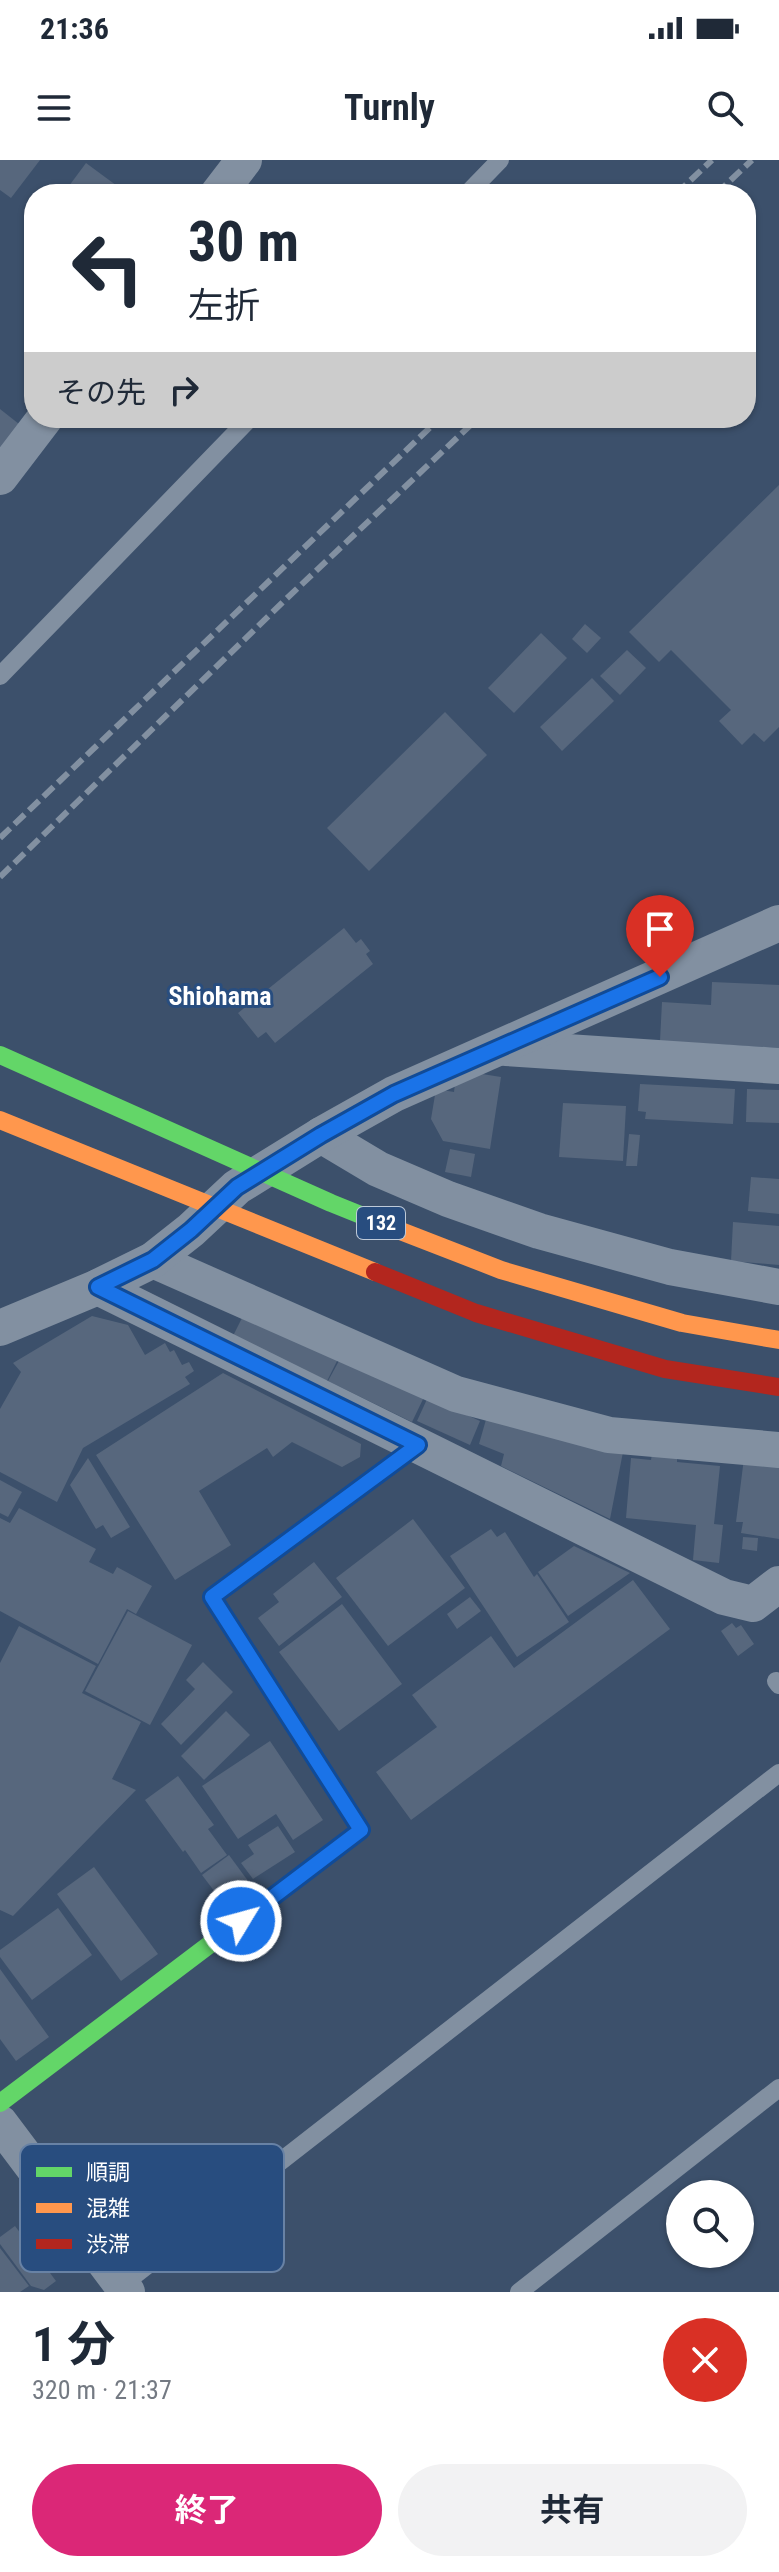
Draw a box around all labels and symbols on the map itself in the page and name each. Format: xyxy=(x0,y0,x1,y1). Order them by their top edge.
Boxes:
pin xyxy=(626,895,694,977)
district label: Shiohama xyxy=(169,981,271,1011)
road number: 132 xyxy=(357,1207,405,1239)
position arrow xyxy=(199,1879,283,1963)
legend xyxy=(20,2144,284,2272)
text: 順調 xyxy=(86,2160,130,2185)
text: 混雑 xyxy=(86,2196,130,2221)
text: 渋滞 xyxy=(86,2232,130,2257)

